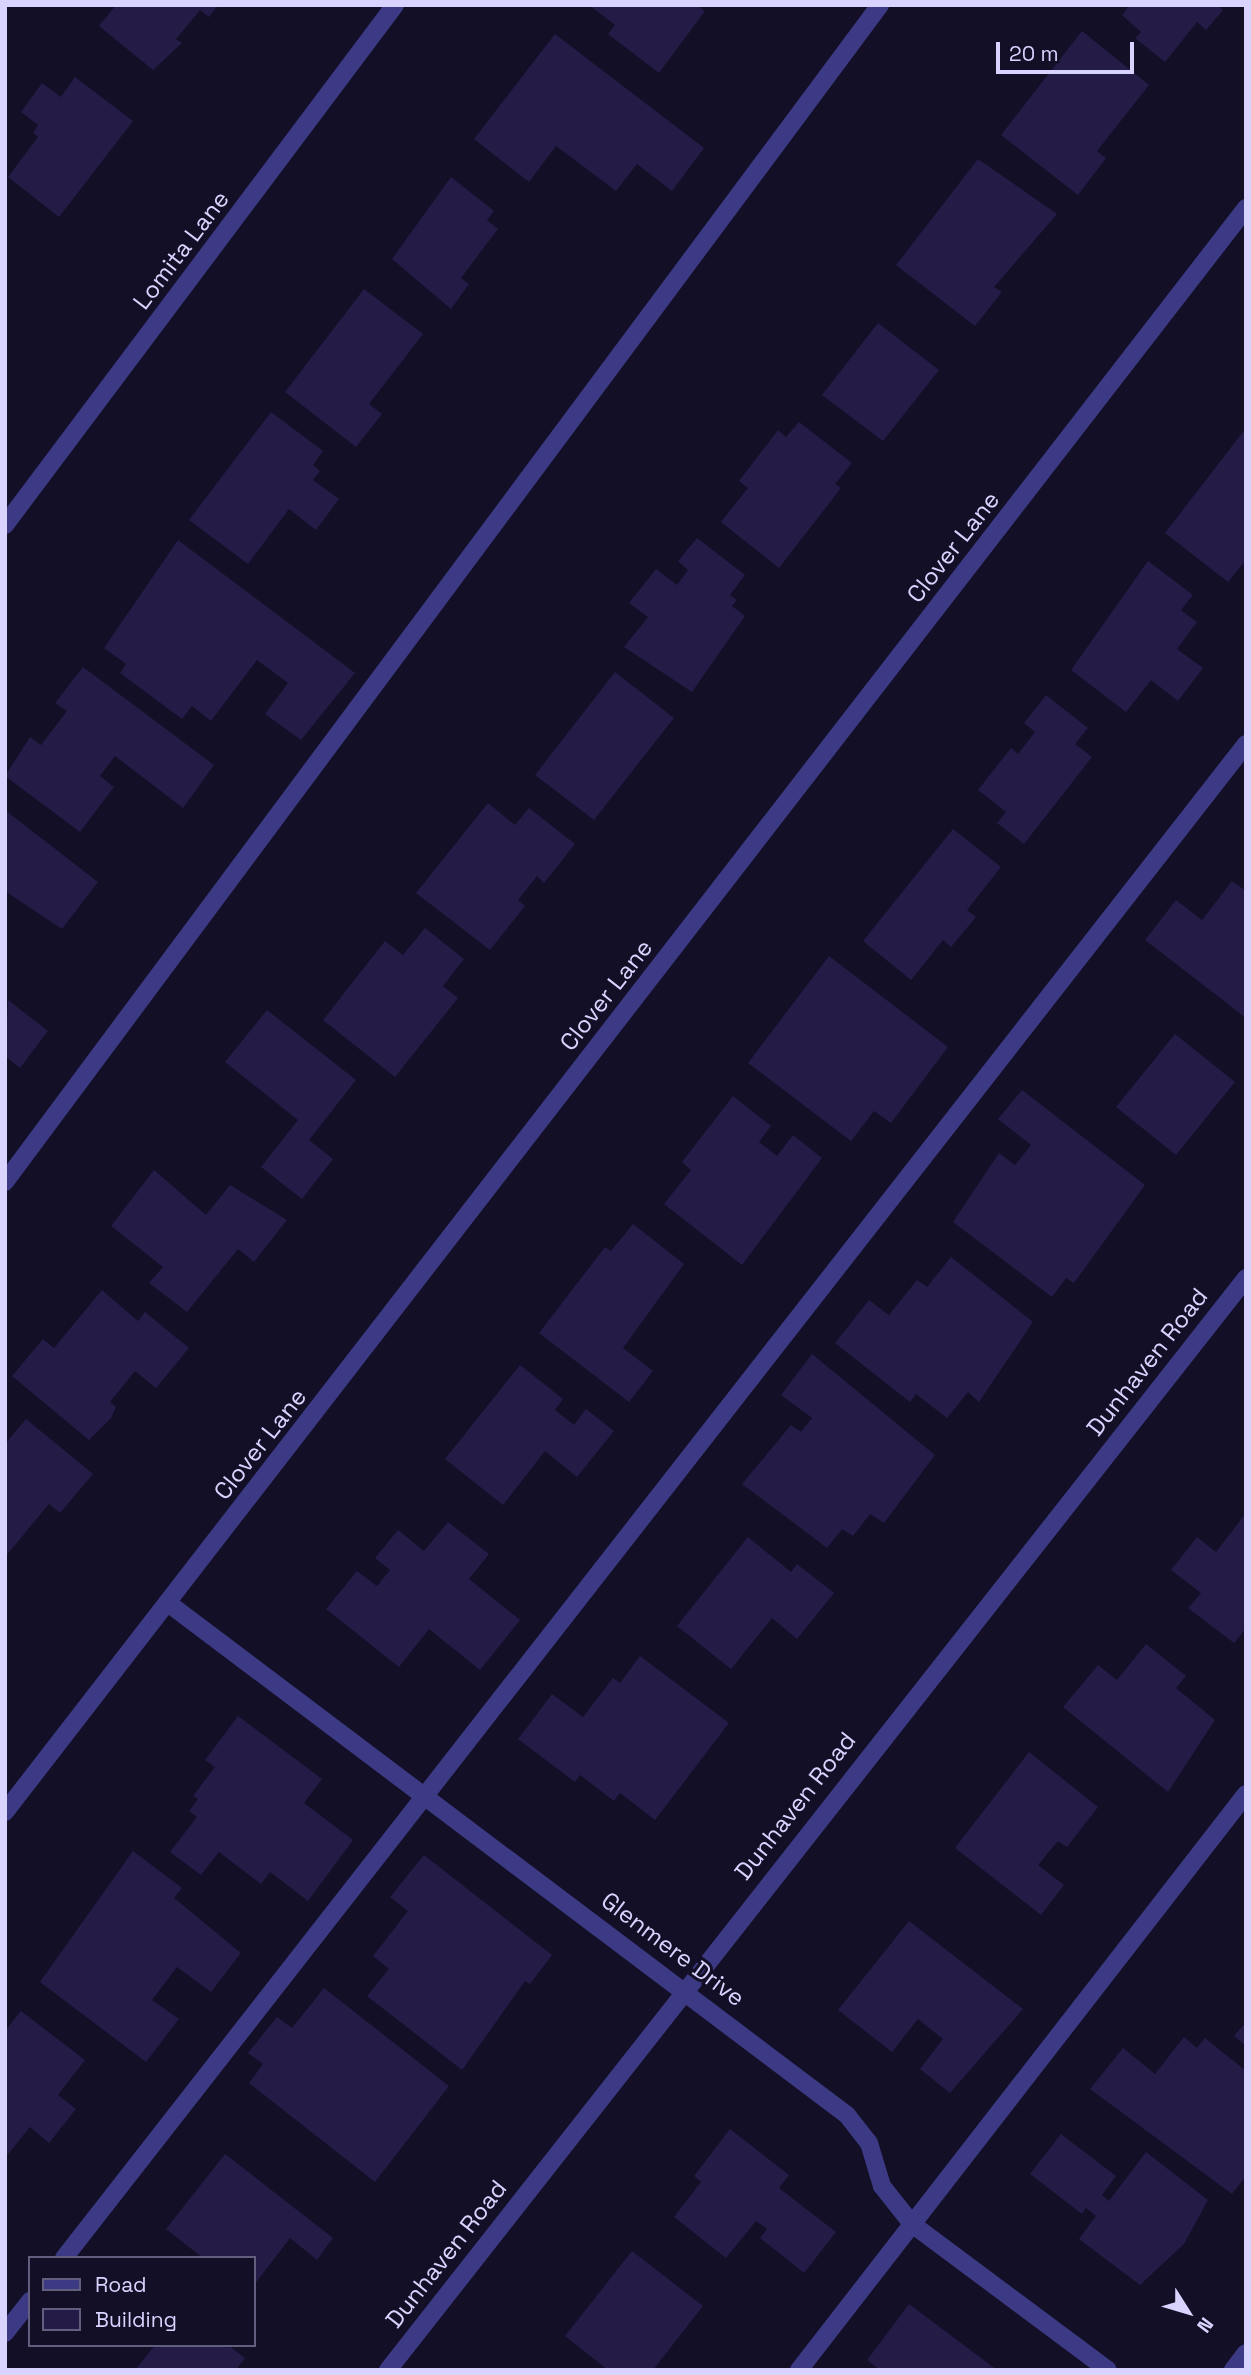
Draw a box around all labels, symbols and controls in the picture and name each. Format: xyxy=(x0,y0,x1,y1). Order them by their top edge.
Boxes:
scale bar xyxy=(999,28,1137,72)
text: 20 m xyxy=(1009,40,1059,67)
street label: Lomita Lane xyxy=(127,185,235,315)
street label: Clover Lane xyxy=(901,486,1005,608)
street label: Clover Lane xyxy=(554,934,658,1056)
street label: Dunhaven Road xyxy=(1080,1282,1214,1442)
street label: Clover Lane xyxy=(208,1383,312,1505)
street label: Dunhaven Road xyxy=(728,1726,862,1886)
street label: Glenmere Drive xyxy=(596,1886,750,2012)
street label: Dunhaven Road xyxy=(379,2174,513,2334)
legend xyxy=(28,2256,256,2347)
text: Road xyxy=(95,2271,147,2298)
north arrow xyxy=(1153,2277,1223,2347)
text: Building xyxy=(95,2306,177,2333)
text: N xyxy=(1191,2312,1219,2338)

